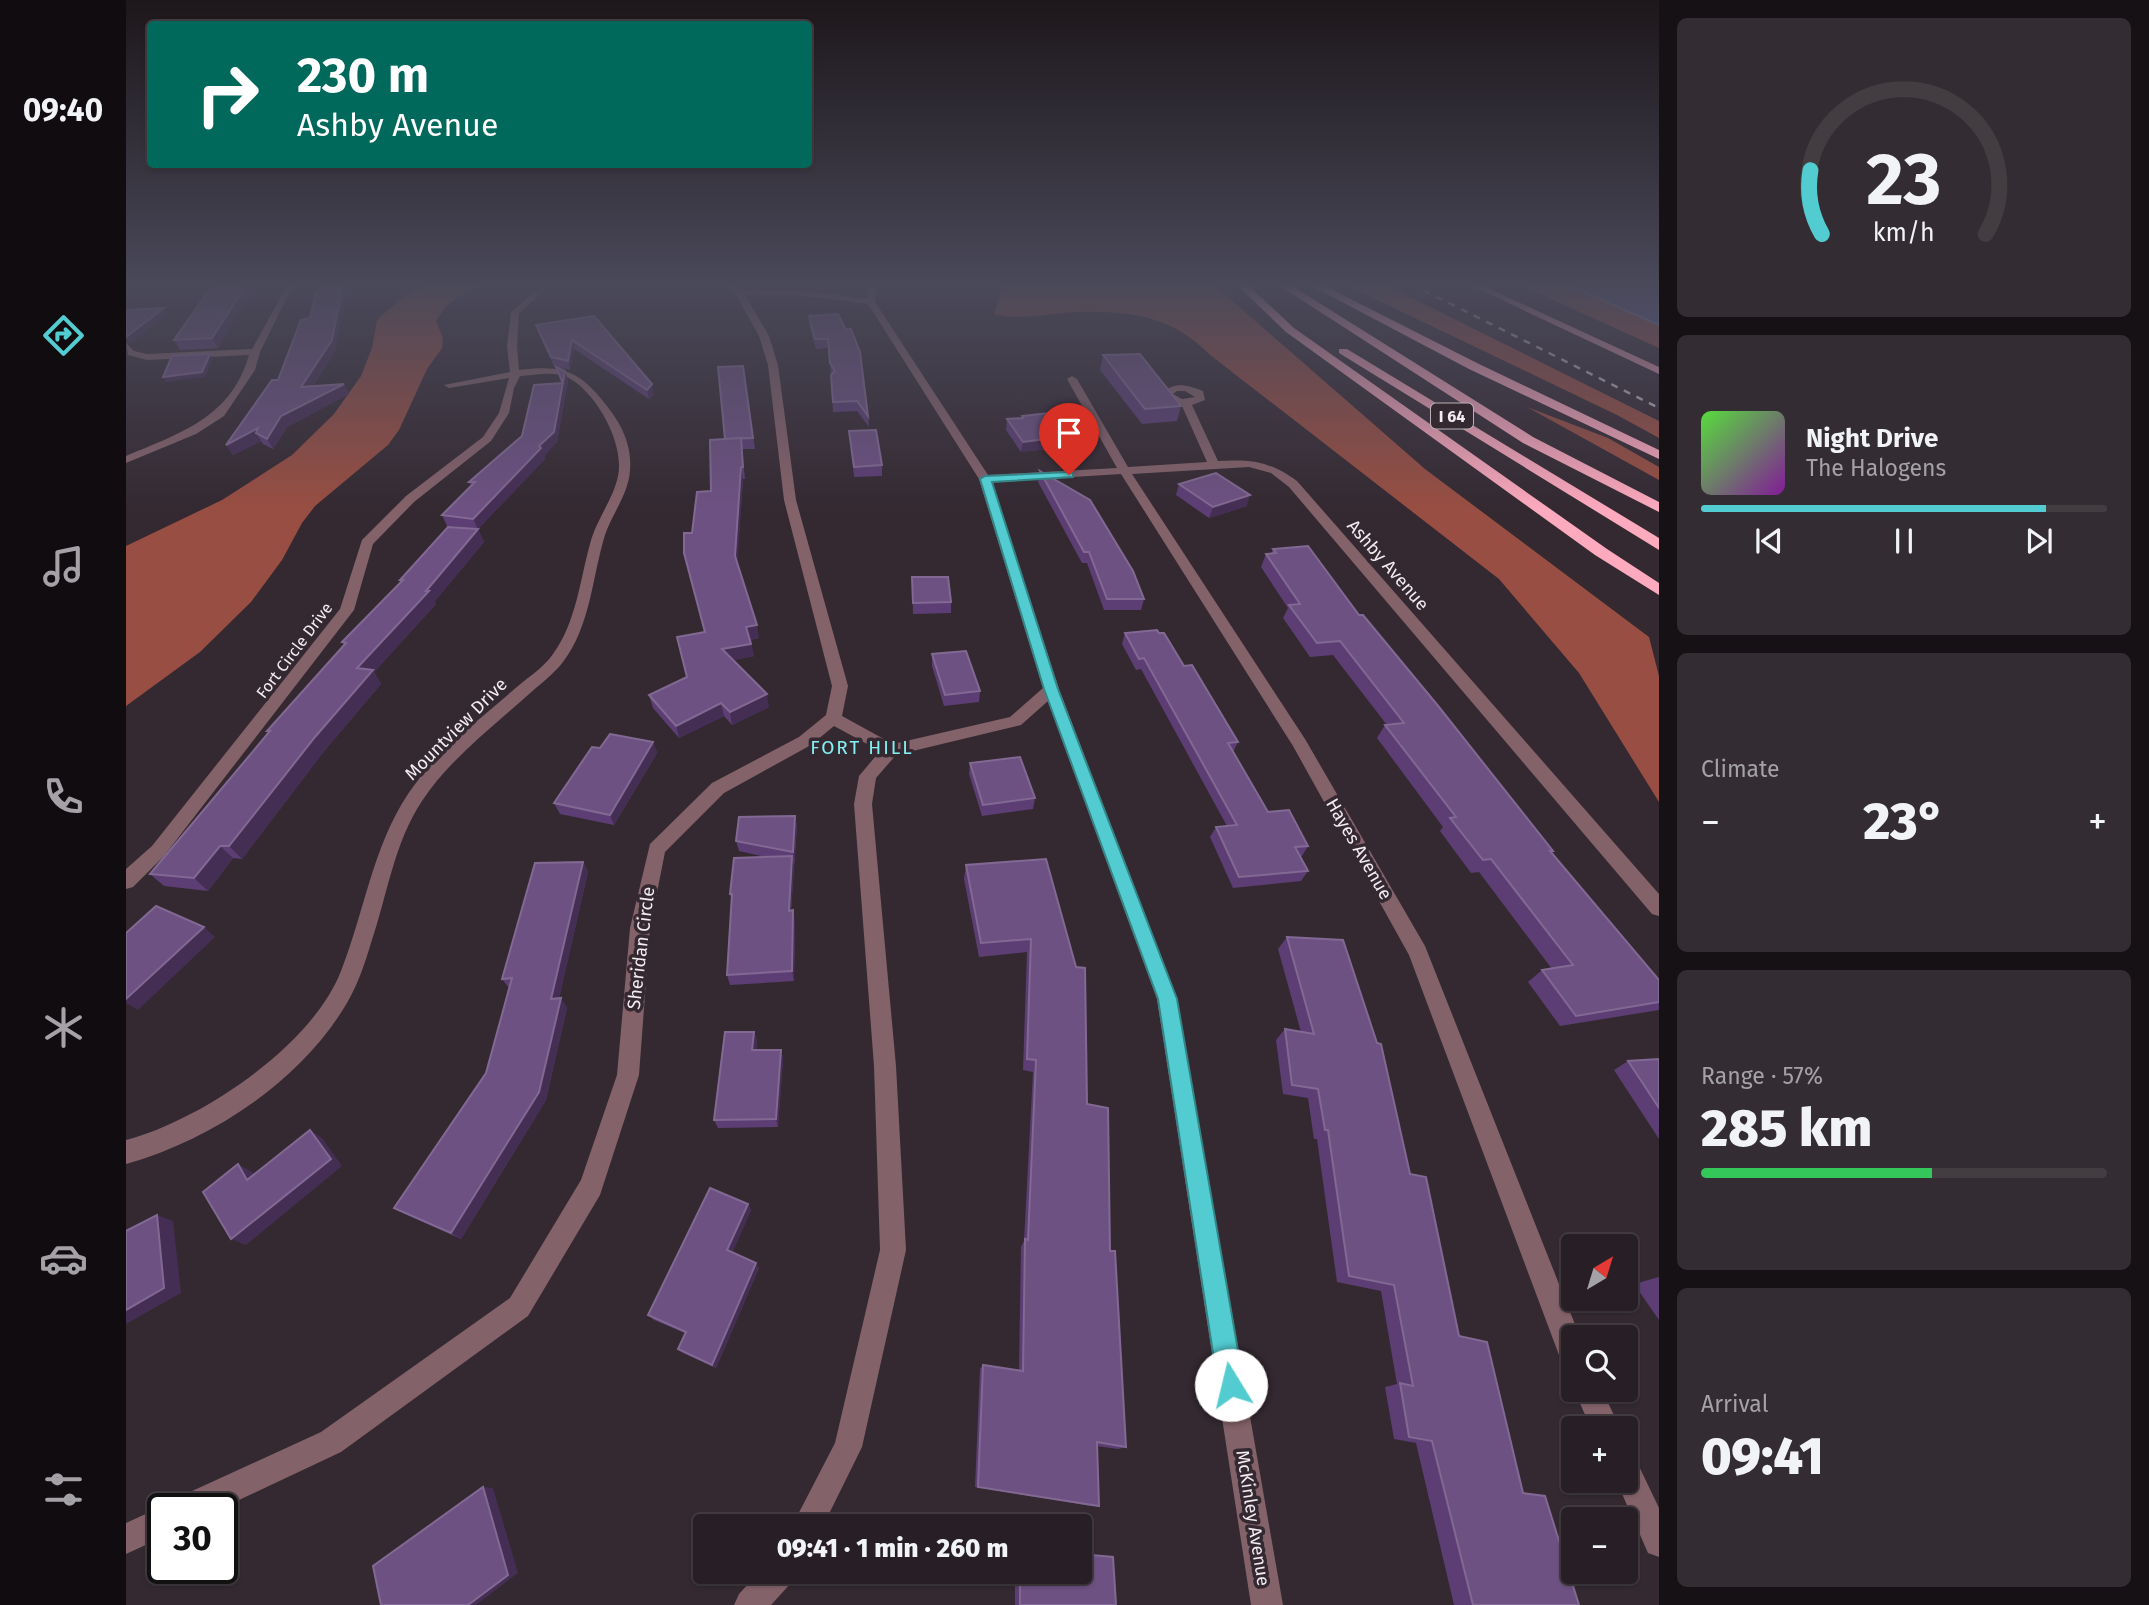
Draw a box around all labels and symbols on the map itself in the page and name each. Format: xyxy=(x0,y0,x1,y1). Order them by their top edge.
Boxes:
pin xyxy=(1039,403,1099,475)
road number: I 64 xyxy=(1431,404,1473,428)
street label: Ashby Avenue xyxy=(1343,515,1433,615)
street label: Fort Circle Drive xyxy=(252,599,337,702)
street label: Mountview Drive xyxy=(400,673,512,785)
district label: FORT HILL xyxy=(810,736,914,759)
street label: Hayes Avenue xyxy=(1321,794,1397,904)
street label: Sheridan Circle xyxy=(623,886,659,1010)
north arrow xyxy=(1561,1234,1638,1311)
position arrow xyxy=(1194,1348,1268,1422)
street label: McKinley Avenue xyxy=(1231,1449,1275,1587)
speed limit sign: 30 xyxy=(147,1493,238,1584)

